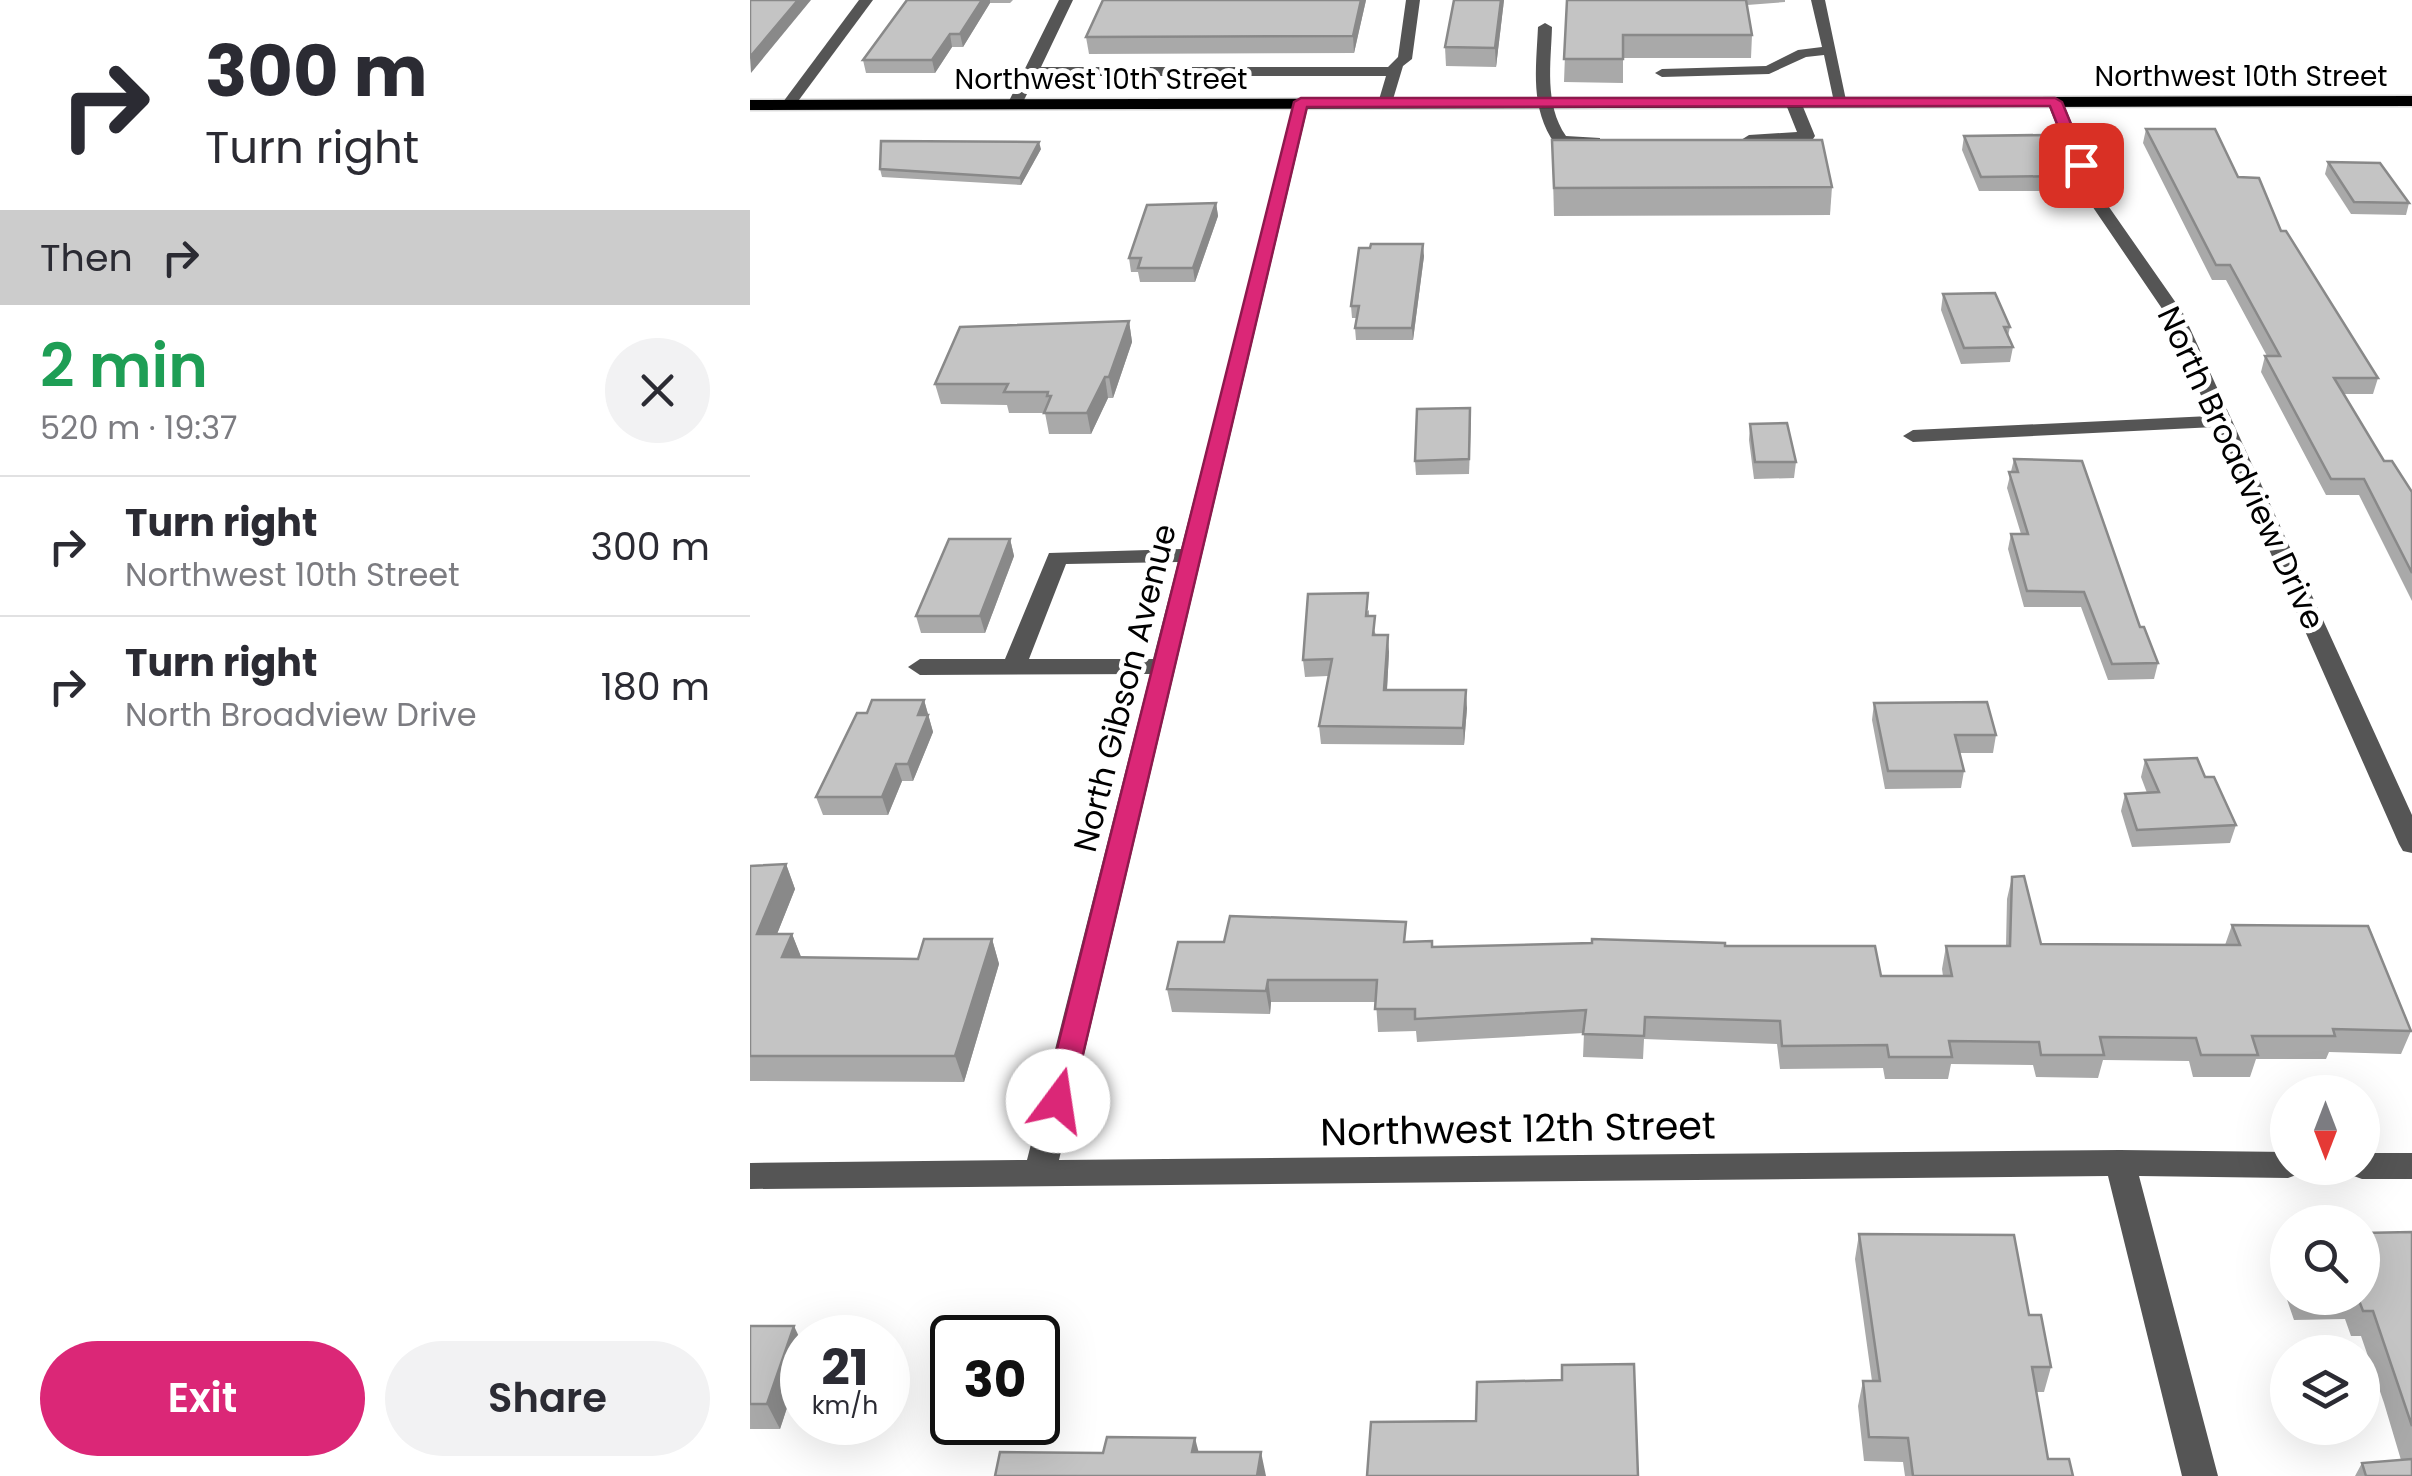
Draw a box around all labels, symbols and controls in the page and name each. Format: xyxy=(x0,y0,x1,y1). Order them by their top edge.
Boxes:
text: 300 m xyxy=(205,22,428,121)
icon: right xyxy=(40,40,170,170)
street label: Northwest 10th Street xyxy=(2095,57,2387,96)
street label: Northwest 10th Street xyxy=(955,60,1247,99)
text: Turn right xyxy=(205,116,419,179)
pin xyxy=(2039,123,2124,208)
icon: arrive xyxy=(2054,138,2109,193)
icon: right xyxy=(153,230,208,285)
text: Then xyxy=(40,231,133,284)
street label: North Broadview Drive xyxy=(2147,299,2336,637)
text: 2 min xyxy=(40,324,208,408)
button: close xyxy=(605,338,710,443)
text: 520 m · 19:37 xyxy=(40,405,238,450)
text: Turn right xyxy=(125,496,317,549)
icon: right xyxy=(40,519,95,574)
street label: North Gibson Avenue xyxy=(1062,519,1187,857)
text: 300 m xyxy=(591,520,710,573)
text: Northwest 10th Street xyxy=(125,552,460,597)
text: Turn right xyxy=(125,636,317,689)
icon: right xyxy=(40,659,95,714)
text: 180 m xyxy=(601,660,710,713)
text: North Broadview Drive xyxy=(125,692,477,737)
position arrow xyxy=(1006,1049,1110,1153)
north arrow xyxy=(2270,1075,2380,1185)
map controls xyxy=(2270,1075,2380,1445)
street label: Northwest 12th Street xyxy=(1320,1099,1716,1158)
button: search xyxy=(2270,1205,2380,1315)
speed limit sign: 30 xyxy=(930,1315,1060,1445)
text: 21 xyxy=(821,1332,869,1403)
button: layers xyxy=(2270,1335,2380,1445)
button: Exit xyxy=(40,1341,365,1456)
button: Share xyxy=(385,1341,710,1456)
text: km/h xyxy=(812,1388,878,1423)

